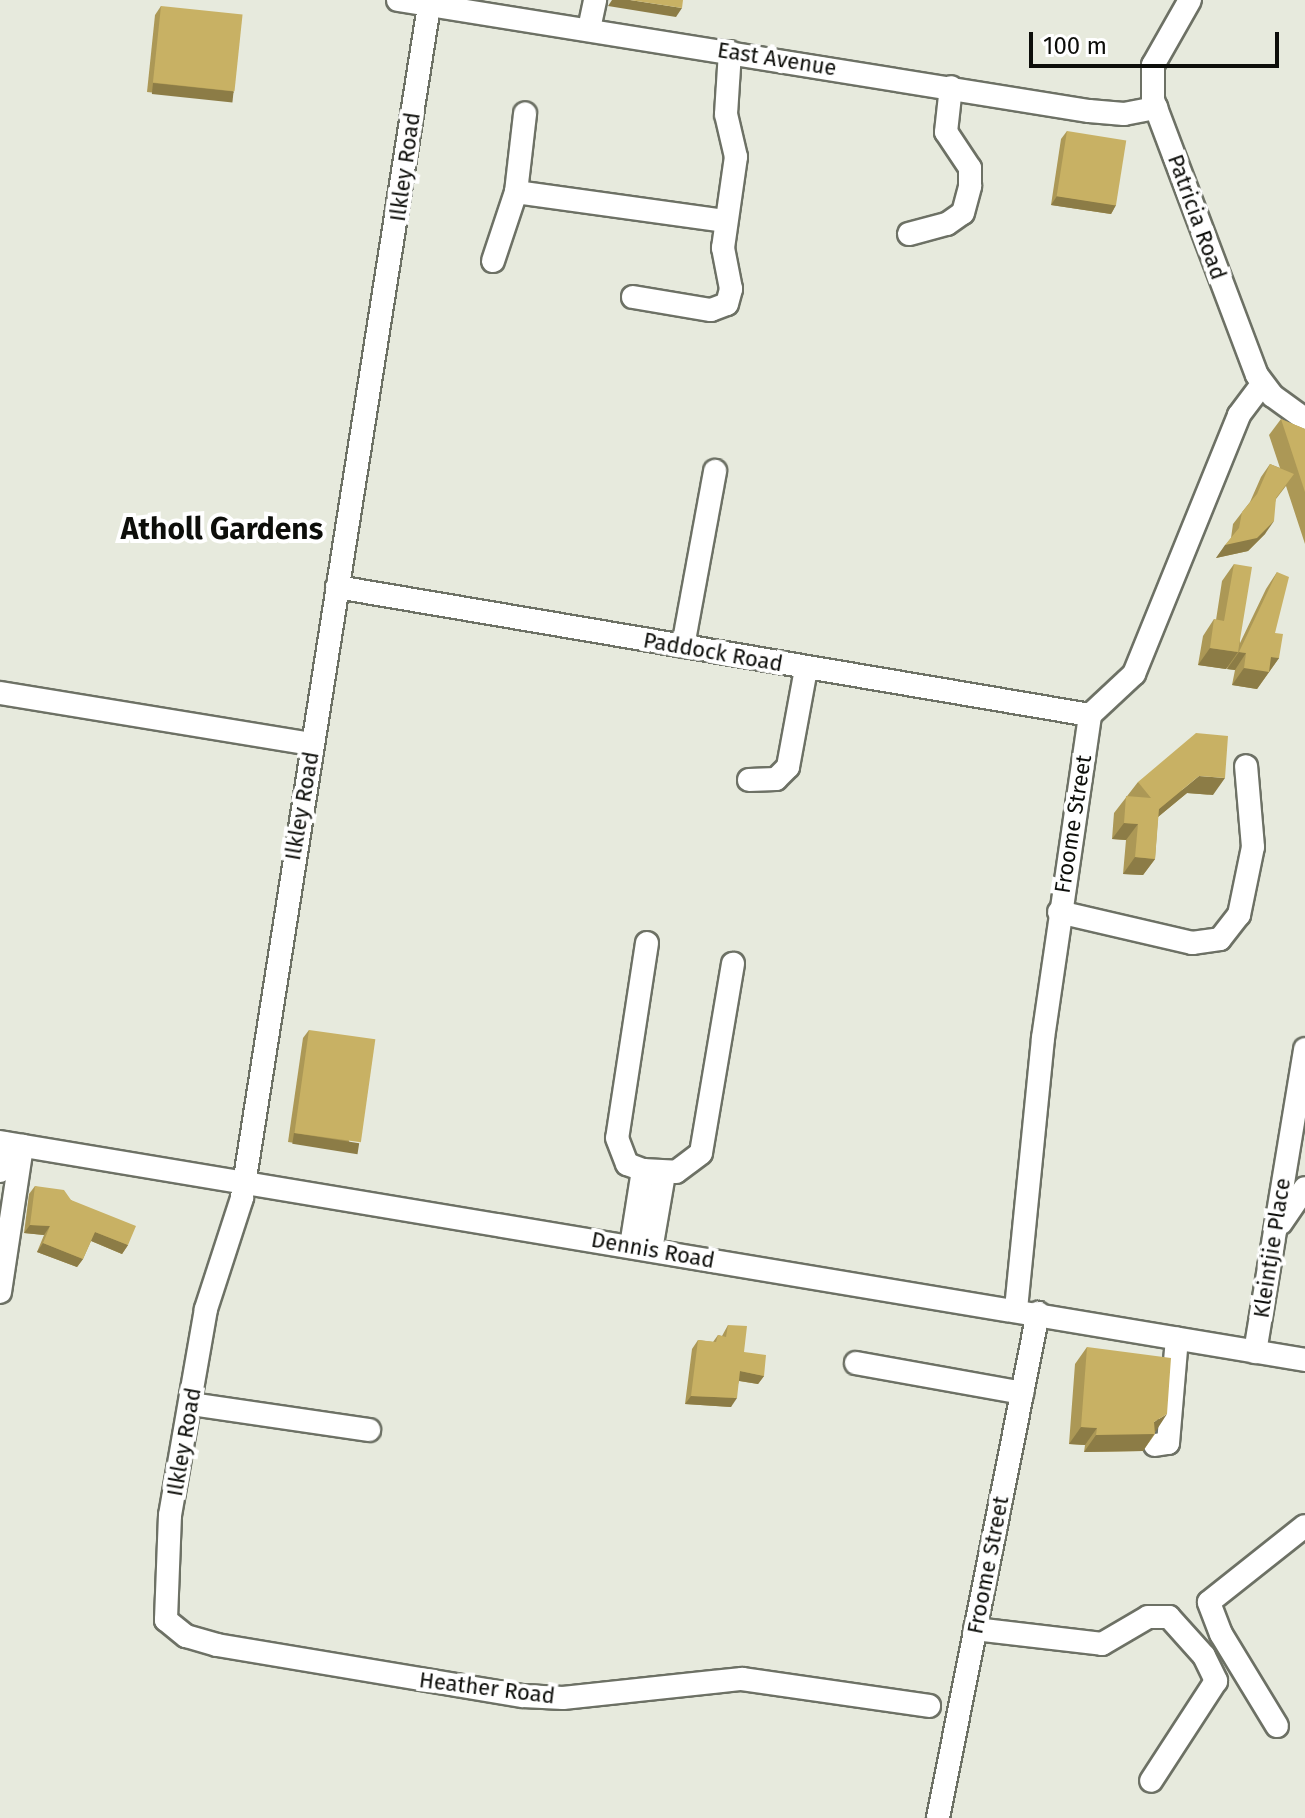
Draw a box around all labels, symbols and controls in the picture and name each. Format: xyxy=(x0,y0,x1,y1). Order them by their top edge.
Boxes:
scale bar xyxy=(1033,16,1283,66)
text: 100 m xyxy=(1043,32,1107,60)
street label: East Avenue xyxy=(716,37,838,81)
street label: Ilkley Road xyxy=(384,111,426,223)
street label: Patricia Road xyxy=(1162,151,1232,283)
district label: Atholl Gardens xyxy=(121,511,323,547)
street label: Paddock Road xyxy=(641,627,785,677)
street label: Ilkley Road xyxy=(279,750,325,862)
street label: Froome Street xyxy=(1049,753,1097,895)
street label: Kleintjie Place xyxy=(1248,1176,1296,1320)
street label: Dennis Road xyxy=(589,1226,717,1274)
street label: Ilkley Road xyxy=(161,1386,207,1498)
street label: Froome Street xyxy=(962,1494,1014,1636)
street label: Heather Road xyxy=(418,1667,556,1709)

